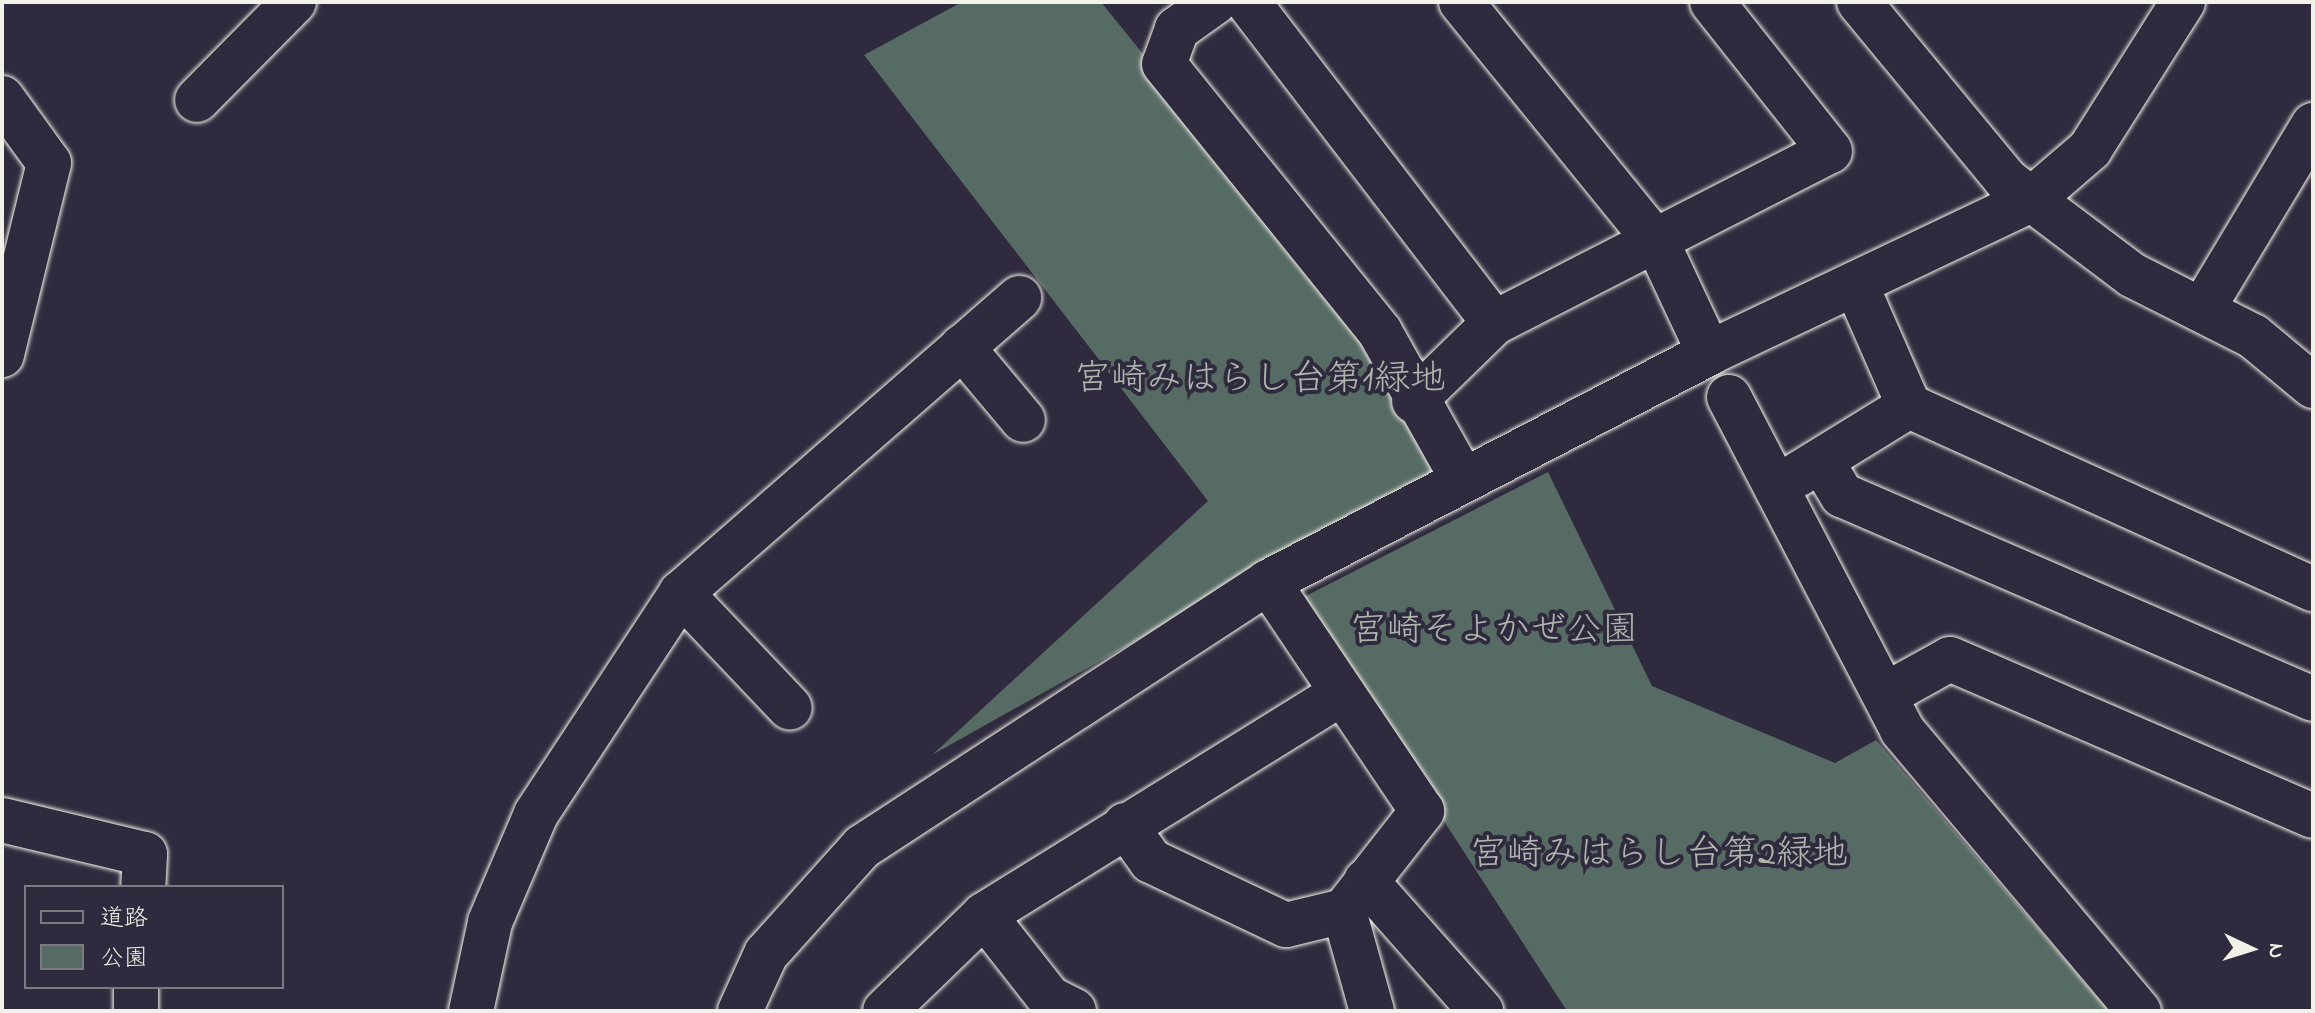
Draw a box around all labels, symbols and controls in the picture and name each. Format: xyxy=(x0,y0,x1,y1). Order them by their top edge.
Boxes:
park label: 宮崎みはらし台第1緑地 xyxy=(1074,359,1446,403)
park label: 宮崎そよかぜ公園 xyxy=(1350,610,1638,654)
park label: 宮崎みはらし台第2緑地 xyxy=(1470,834,1848,878)
legend xyxy=(24,885,284,989)
text: 道路 xyxy=(100,902,148,937)
north arrow xyxy=(2211,909,2291,989)
text: 公園 xyxy=(100,942,148,977)
text: N xyxy=(2258,942,2291,959)

